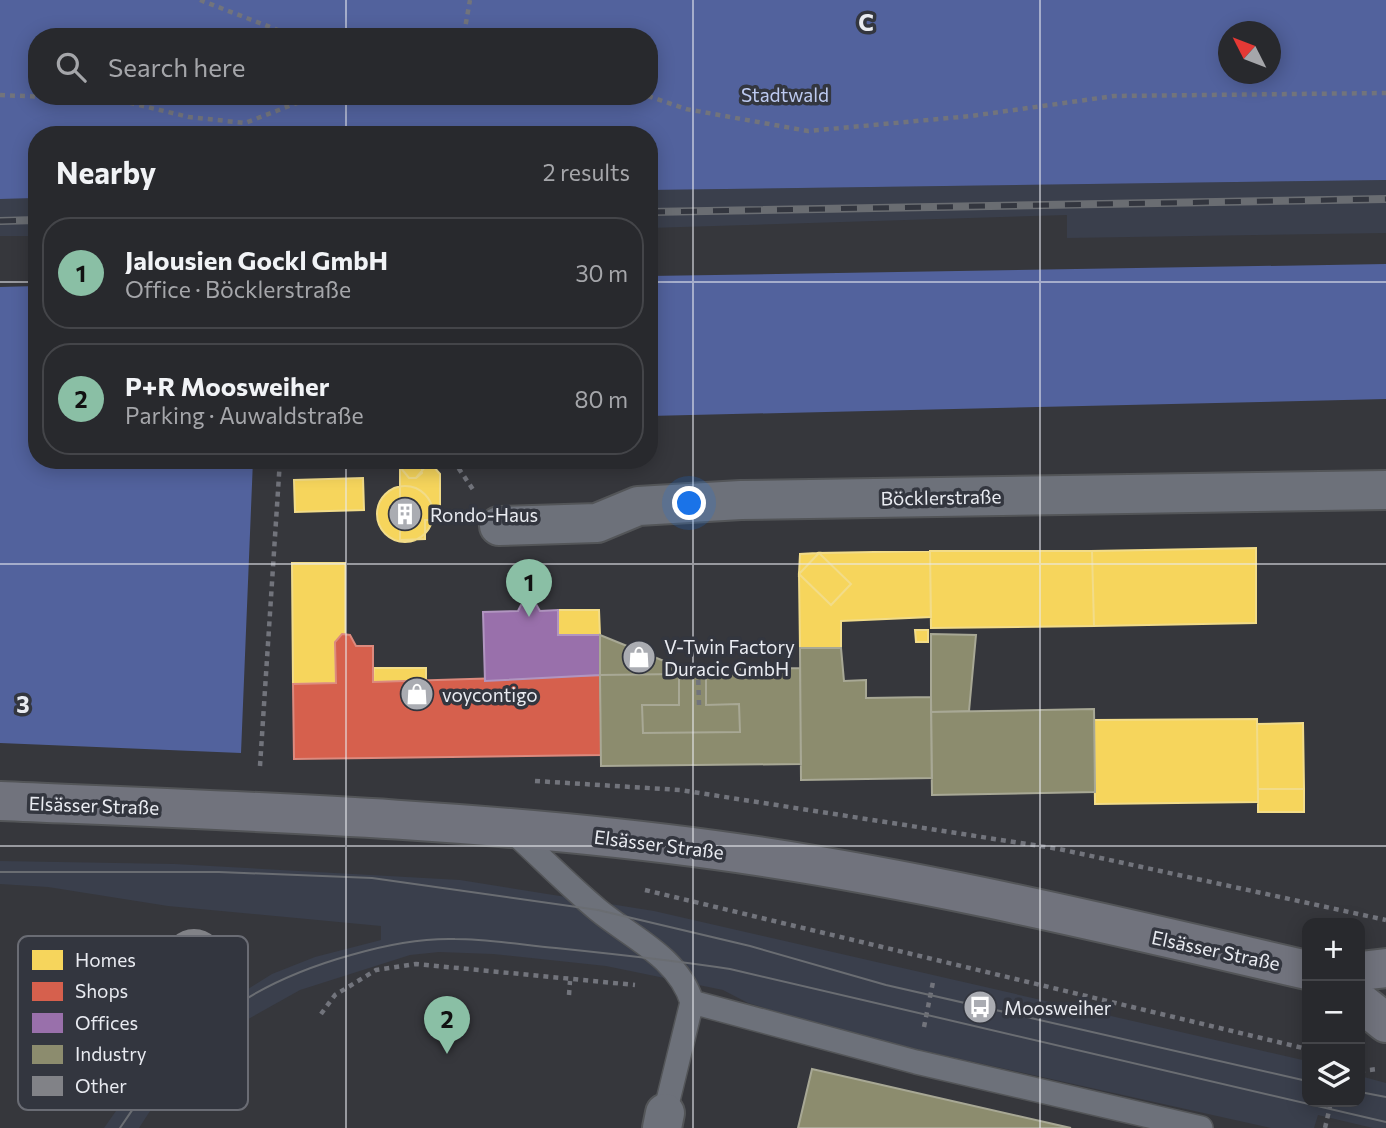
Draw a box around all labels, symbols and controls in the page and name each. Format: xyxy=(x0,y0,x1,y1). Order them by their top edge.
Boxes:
text: C xyxy=(858,8,874,36)
north arrow xyxy=(1218,21,1281,84)
search box xyxy=(28,28,658,105)
icon: search xyxy=(52,48,90,86)
text: Search here xyxy=(108,51,246,82)
park label: Stadtwald xyxy=(741,83,829,106)
text: Nearby xyxy=(56,153,156,190)
text: 2 results xyxy=(543,158,630,186)
text: Jalousien Gockl GmbH xyxy=(125,244,388,275)
text: 1 xyxy=(76,259,86,287)
text: 30 m xyxy=(575,259,628,287)
text: Office · Böcklerstraße xyxy=(125,275,351,303)
text: P+R Moosweiher xyxy=(125,370,329,401)
text: 2 xyxy=(74,385,88,413)
text: 80 m xyxy=(575,385,628,413)
text: Parking · Auwaldstraße xyxy=(125,401,364,429)
street label: Böcklerstraße xyxy=(880,484,1002,510)
your location xyxy=(672,486,706,520)
building icon: Rondo-Haus xyxy=(386,495,424,533)
place label: Rondo-Haus xyxy=(430,503,538,526)
pin: 1 xyxy=(506,559,552,617)
place label: V-Twin Factory Duracic GmbH xyxy=(664,635,795,680)
shop icon: V-Twin Factory Duracic GmbH xyxy=(620,638,658,676)
shop icon: voycontigo xyxy=(398,675,436,713)
place label: voycontigo xyxy=(442,683,538,706)
text: 3 xyxy=(16,690,30,718)
street label: Elsässer Straße xyxy=(28,791,160,819)
street label: Elsässer Straße xyxy=(593,825,725,863)
map controls xyxy=(1302,918,1365,1107)
button: + xyxy=(1302,918,1365,981)
street label: Elsässer Straße xyxy=(1150,925,1282,975)
legend xyxy=(18,936,248,1110)
text: Homes xyxy=(75,948,136,971)
text: Shops xyxy=(75,979,128,1002)
button: − xyxy=(1302,981,1365,1044)
bus stop icon: Moosweiher xyxy=(961,988,999,1026)
pin: 2 xyxy=(424,996,470,1054)
place label: Moosweiher xyxy=(1004,996,1112,1019)
text: Offices xyxy=(75,1011,138,1034)
text: Industry xyxy=(75,1042,147,1065)
button: layers xyxy=(1302,1044,1365,1107)
text: Other xyxy=(75,1074,127,1097)

